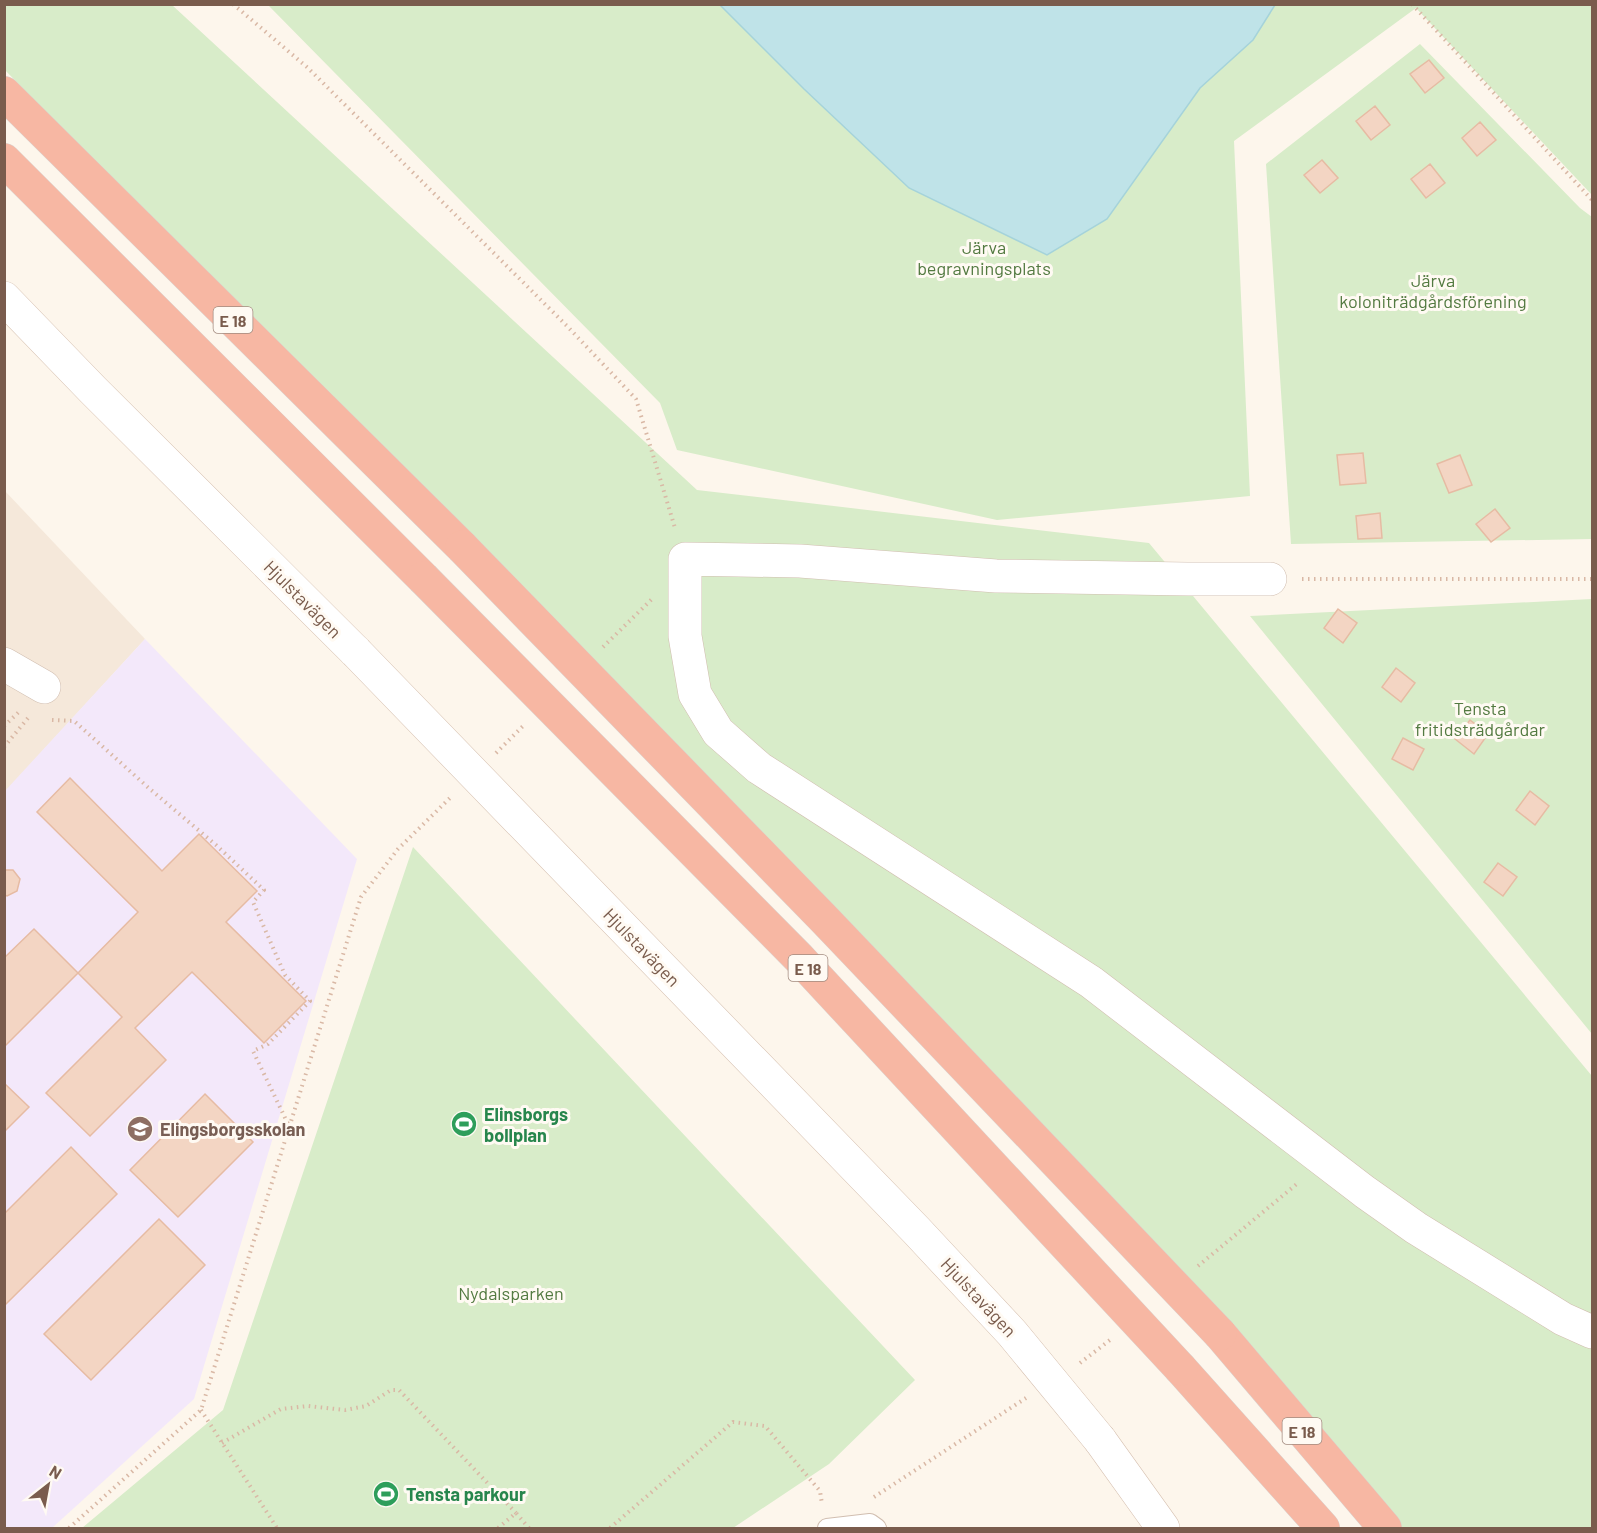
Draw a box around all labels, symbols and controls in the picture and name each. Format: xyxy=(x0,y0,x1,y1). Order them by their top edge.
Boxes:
park label: Järva begravningsplats xyxy=(917,236,1051,279)
park label: Järva koloniträdgårdsförening xyxy=(1339,269,1527,312)
road number: E 18 xyxy=(214,307,252,333)
street label: Hjulstavägen xyxy=(260,556,346,642)
park label: Tensta fritidsträdgårdar xyxy=(1415,697,1545,740)
street label: Hjulstavägen xyxy=(599,903,685,991)
road number: E 18 xyxy=(788,955,828,981)
place label: Elinsborgs bollplan xyxy=(484,1103,568,1146)
sports icon: Elinsborgs bollplan xyxy=(449,1109,479,1139)
school or university icon: Elingsborgsskolan xyxy=(125,1114,155,1144)
place label: Elingsborgsskolan xyxy=(160,1118,305,1140)
street label: Hjulstavägen xyxy=(937,1253,1021,1341)
park label: Nydalsparken xyxy=(458,1282,564,1304)
road number: E 18 xyxy=(1282,1418,1322,1444)
north arrow xyxy=(18,1455,78,1515)
text: N xyxy=(47,1461,65,1483)
sports icon: Tensta parkour xyxy=(371,1479,401,1509)
place label: Tensta parkour xyxy=(406,1483,526,1505)

